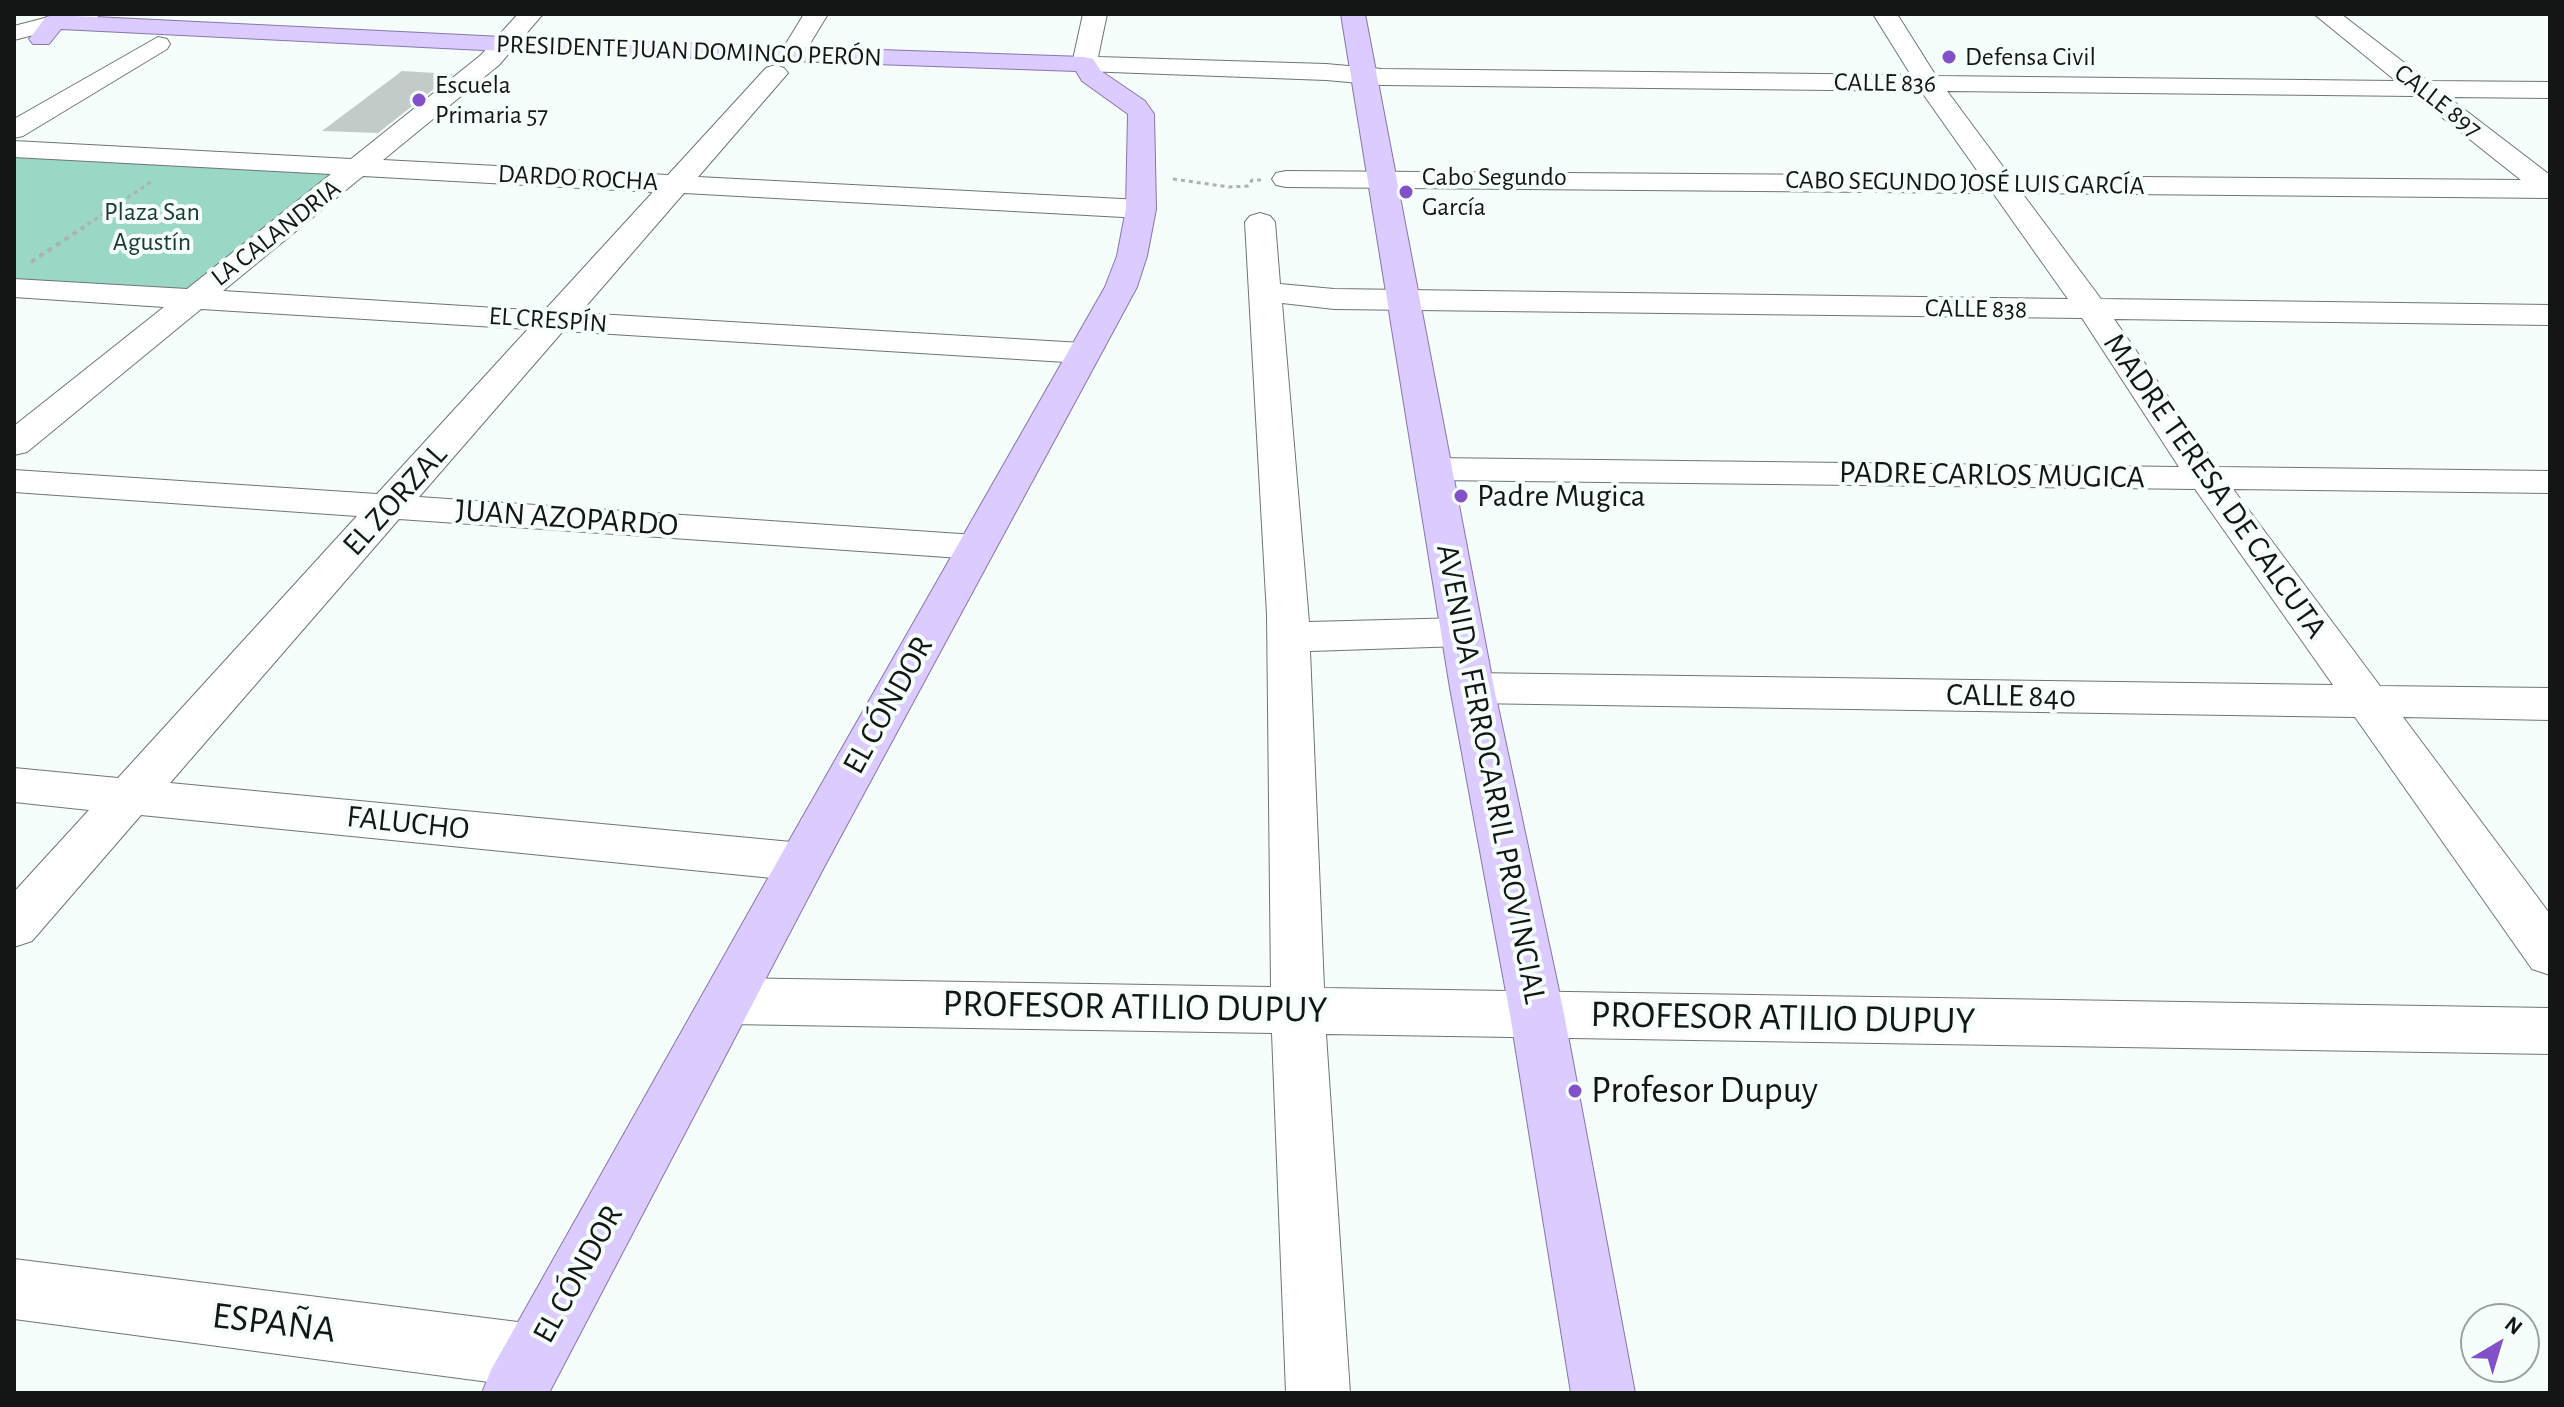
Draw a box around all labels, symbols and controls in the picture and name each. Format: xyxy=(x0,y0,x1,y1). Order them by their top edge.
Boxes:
street label: PRESIDENTE JUAN DOMINGO PERÓN xyxy=(496,29,882,73)
place label: Defensa Civil xyxy=(1965,41,2096,73)
marker: Defensa Civil xyxy=(1940,48,1958,66)
street label: CALLE 897 xyxy=(2388,57,2488,145)
street label: CALLE 836 xyxy=(1834,67,1936,99)
place label: Escuela Primaria 57 xyxy=(435,69,548,130)
marker: Escuela Primaria 57 xyxy=(410,91,428,109)
street label: DARDO ROCHA xyxy=(497,158,659,198)
place label: Cabo Segundo García xyxy=(1422,161,1567,222)
street label: CABO SEGUNDO JOSÉ LUIS GARCÍA xyxy=(1785,164,2145,202)
street label: LA CALANDRIA xyxy=(205,173,347,293)
marker: Cabo Segundo García xyxy=(1397,183,1415,201)
park label: Plaza San Agustín xyxy=(104,196,200,258)
street label: CALLE 838 xyxy=(1925,293,2027,325)
street label: EL CRESPÍN xyxy=(488,300,608,340)
street label: MADRE TERESA DE CALCUTA xyxy=(2095,326,2335,646)
street label: EL ZORZAL xyxy=(335,436,455,564)
street label: PADRE CARLOS MUGICA xyxy=(1839,453,2145,497)
place label: Padre Mugica xyxy=(1477,477,1646,515)
marker: Padre Mugica xyxy=(1452,487,1470,505)
street label: JUAN AZOPARDO xyxy=(454,491,680,545)
street label: AVENIDA FERROCARRIL PROVINCIAL xyxy=(1428,541,1554,1007)
street label: EL CÓNDOR xyxy=(834,629,942,781)
street label: CALLE 840 xyxy=(1946,676,2076,716)
street label: FALUCHO xyxy=(345,797,471,849)
street label: PROFESOR ATILIO DUPUY xyxy=(942,981,1328,1033)
street label: PROFESOR ATILIO DUPUY xyxy=(1590,992,1976,1044)
place label: Profesor Dupuy xyxy=(1591,1068,1818,1114)
marker: Profesor Dupuy xyxy=(1566,1082,1584,1100)
street label: EL CÓNDOR xyxy=(524,1198,632,1350)
street label: ESPAÑA xyxy=(210,1293,338,1353)
north arrow xyxy=(2460,1303,2540,1383)
text: N xyxy=(2501,1312,2526,1339)

